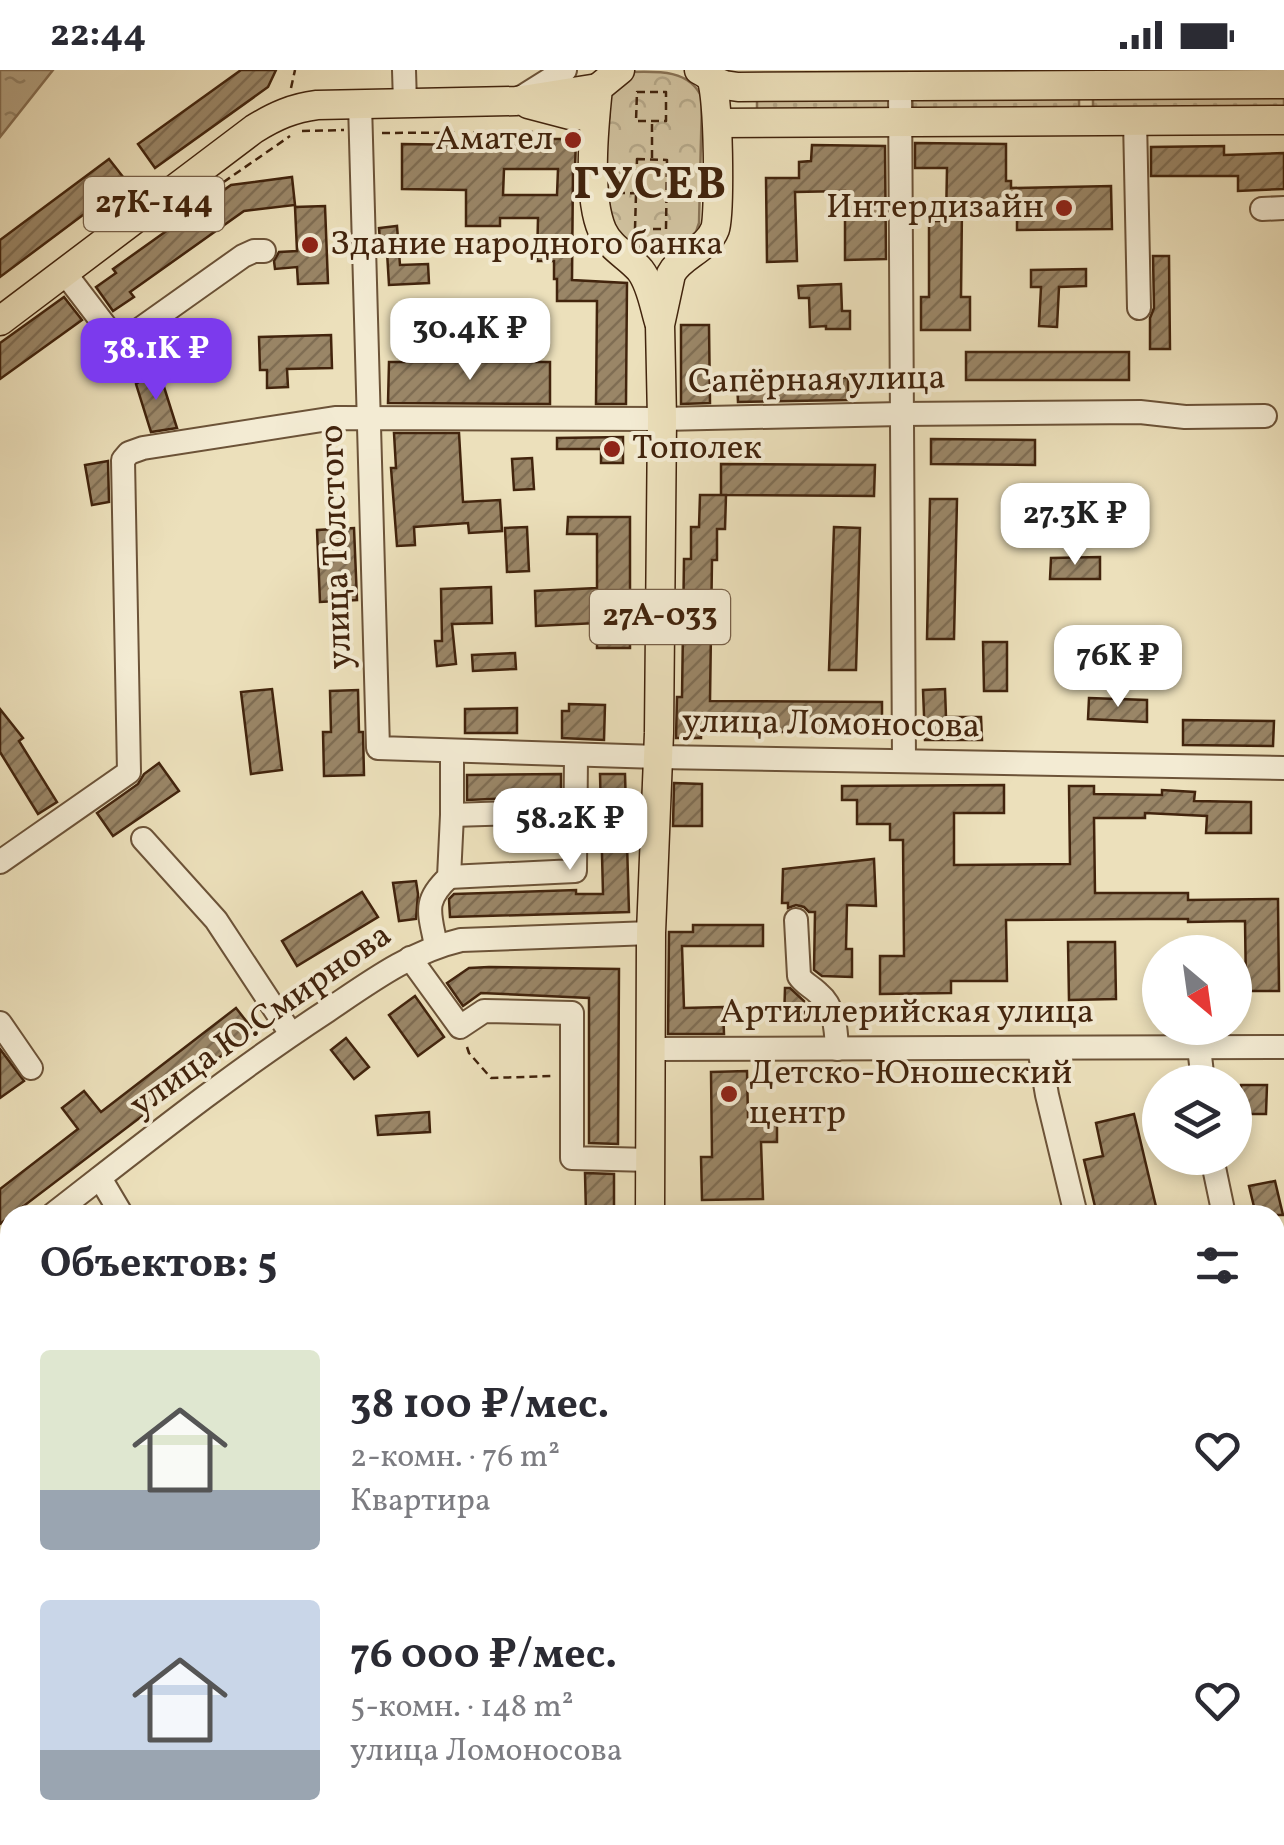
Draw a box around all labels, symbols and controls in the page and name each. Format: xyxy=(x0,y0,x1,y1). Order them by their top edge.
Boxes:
text: 22:44 xyxy=(50,9,146,62)
place label: Амател xyxy=(435,116,553,164)
marker: Амател xyxy=(562,129,584,151)
district label: ГУСЕВ xyxy=(573,155,729,218)
road number: 27К-144 xyxy=(84,177,224,231)
place label: Интердизайн xyxy=(826,184,1044,232)
marker: Интердизайн xyxy=(1053,197,1075,219)
place label: Здание народного банка xyxy=(330,221,723,269)
marker: Здание народного банка xyxy=(299,234,321,256)
pin: 30.4K ₽ xyxy=(378,298,562,383)
text: 30.4K ₽ xyxy=(412,308,528,352)
pin: 38.1K ₽ xyxy=(64,318,248,403)
text: 38.1K ₽ xyxy=(103,328,209,372)
street label: Сапёрная улица xyxy=(688,355,946,407)
street label: улица Толстого xyxy=(309,424,365,670)
place label: Тополек xyxy=(632,425,762,473)
marker: Тополек xyxy=(601,438,623,460)
pin: 27.3K ₽ xyxy=(983,483,1167,568)
text: 27.3K ₽ xyxy=(1023,493,1127,537)
road number: 27А-033 xyxy=(590,590,730,644)
pin: 76K ₽ xyxy=(1048,625,1188,710)
text: 76K ₽ xyxy=(1076,635,1160,679)
street label: улица Ломоносова xyxy=(682,698,980,752)
pin: 58.2K ₽ xyxy=(478,788,662,873)
text: 58.2K ₽ xyxy=(515,798,625,842)
street label: улица Ю.Смирнова xyxy=(120,912,402,1130)
north arrow xyxy=(1142,935,1252,1045)
map controls xyxy=(1142,935,1252,1175)
street label: Артиллерийская улица xyxy=(720,989,1094,1037)
place label: Детско-Юношеский центр xyxy=(749,1050,1072,1138)
button: layers xyxy=(1142,1065,1252,1175)
marker: Детско-Юношеский центр xyxy=(718,1083,740,1105)
text: Объектов: 5 xyxy=(40,1236,277,1295)
icon: filters xyxy=(1190,1238,1245,1293)
text: 38 100 ₽/мес. xyxy=(350,1377,609,1436)
icon: home xyxy=(120,1390,240,1510)
icon: heart xyxy=(1190,1423,1245,1478)
text: 2-комн. · 76 m² xyxy=(350,1436,560,1480)
text: Квартира xyxy=(350,1480,491,1524)
text: 76 000 ₽/мес. xyxy=(350,1627,617,1686)
icon: home xyxy=(120,1640,240,1760)
icon: heart xyxy=(1190,1673,1245,1728)
text: 5-комн. · 148 m² xyxy=(350,1686,574,1730)
text: улица Ломоносова xyxy=(350,1730,623,1774)

